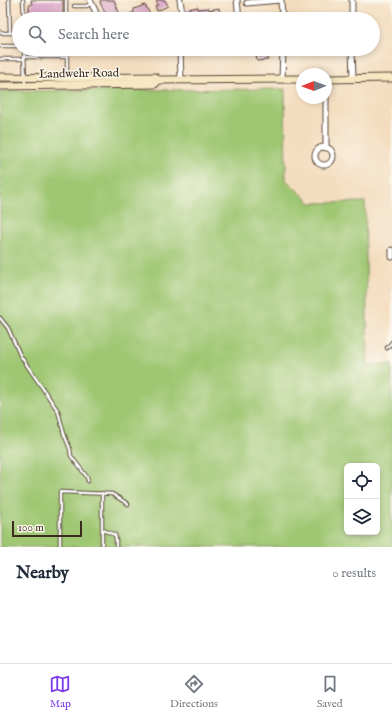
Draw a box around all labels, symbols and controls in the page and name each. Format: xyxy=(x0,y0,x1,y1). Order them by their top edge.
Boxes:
search box xyxy=(12,12,380,56)
icon: search xyxy=(26,23,48,45)
text: Search here xyxy=(58,25,129,44)
street label: Landwehr Road xyxy=(39,65,120,82)
north arrow xyxy=(296,68,332,104)
map controls xyxy=(344,463,380,535)
button: locate xyxy=(344,463,380,499)
button: layers xyxy=(344,499,380,535)
scale bar xyxy=(12,519,82,538)
text: 100 m xyxy=(18,521,44,535)
text: Nearby xyxy=(16,563,69,584)
text: 0 results xyxy=(332,565,376,582)
tab: Map xyxy=(49,673,71,711)
tab: Directions xyxy=(170,673,218,711)
tab: Saved xyxy=(317,673,343,711)

